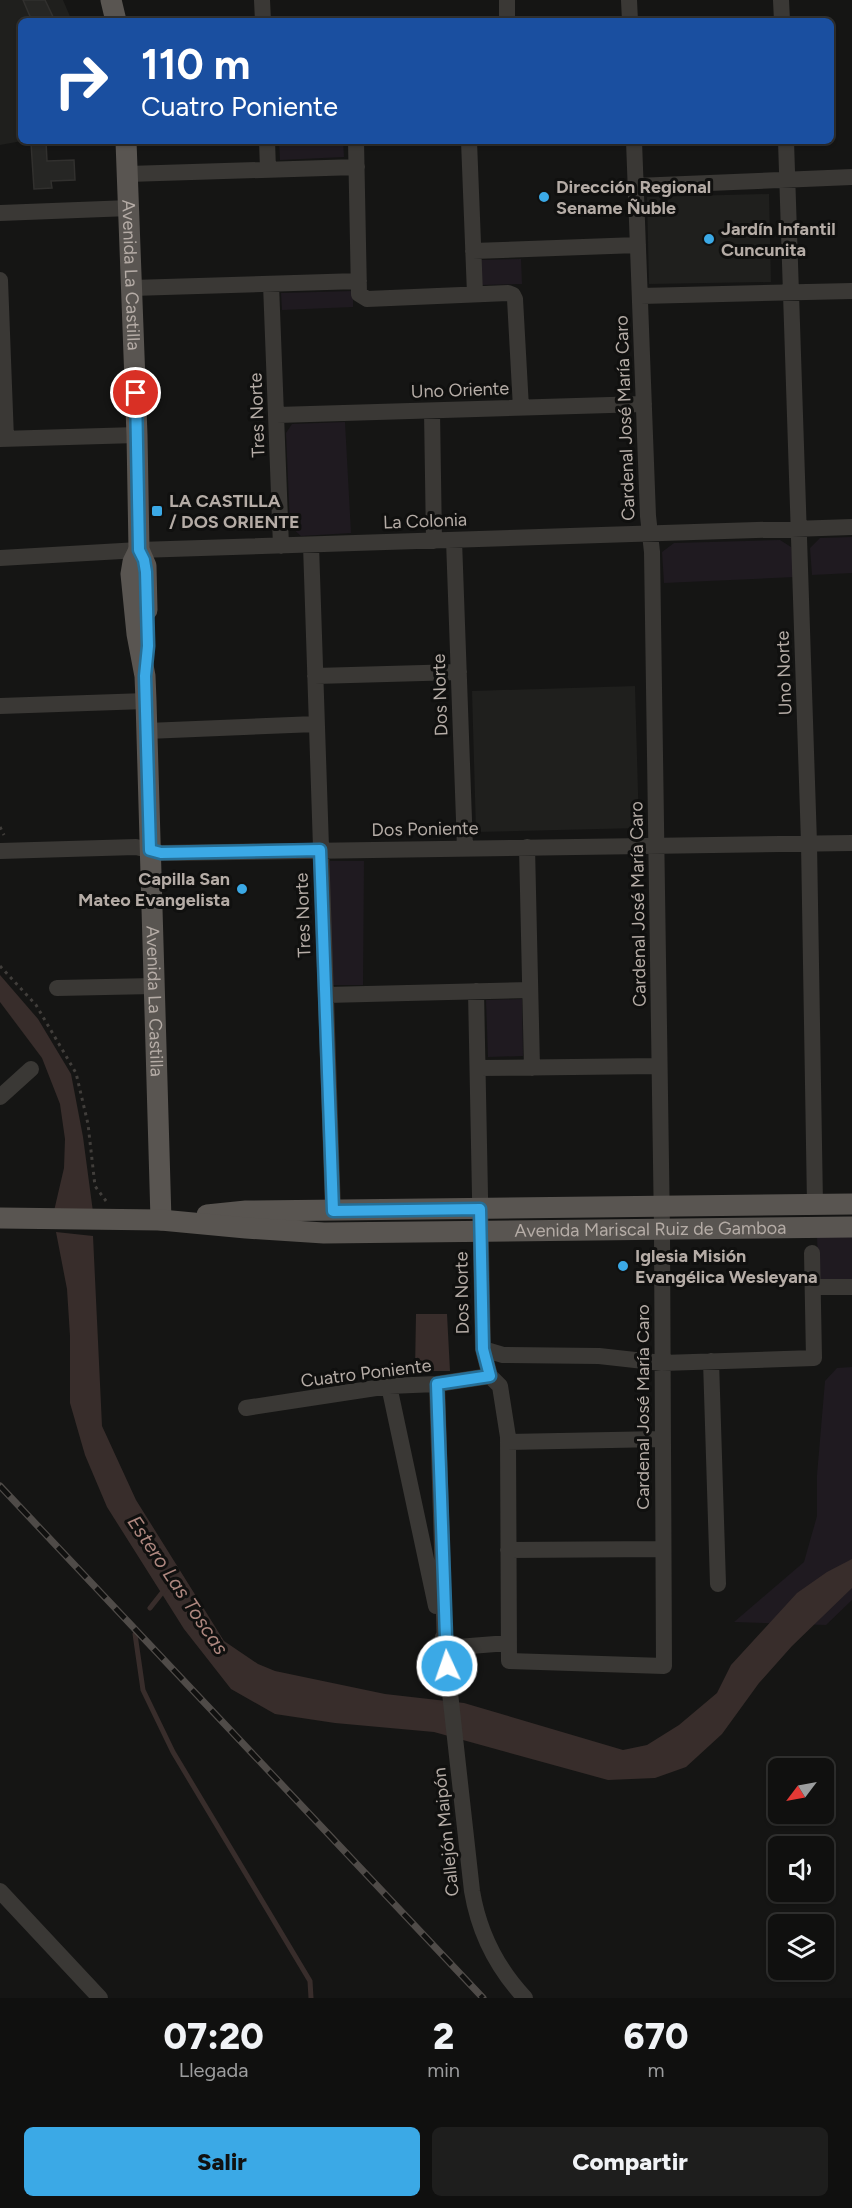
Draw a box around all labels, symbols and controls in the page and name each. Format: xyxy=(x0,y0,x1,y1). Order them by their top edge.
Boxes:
text: 110 m xyxy=(141,39,250,90)
icon: right xyxy=(42,42,120,120)
text: Cuatro Poniente xyxy=(141,90,338,123)
place label: Dirección Regional Sename Ñuble xyxy=(556,176,711,219)
marker: Dirección Regional Sename Ñuble xyxy=(537,190,551,204)
street label: Avenida La Castilla xyxy=(117,199,145,351)
place label: Jardín Infantil Cuncunita xyxy=(721,218,836,261)
marker: Jardín Infantil Cuncunita xyxy=(702,232,716,246)
street label: Cardenal José María Caro xyxy=(610,315,640,521)
pin xyxy=(110,367,161,418)
street label: Tres Norte xyxy=(245,372,269,458)
icon: arrive xyxy=(119,376,152,409)
street label: Uno Oriente xyxy=(410,377,510,403)
place label: LA CASTILLA / DOS ORIENTE xyxy=(169,490,300,533)
marker: LA CASTILLA / DOS ORIENTE xyxy=(150,504,164,518)
street label: La Colonia xyxy=(383,509,467,533)
street label: Uno Norte xyxy=(772,630,796,716)
street label: Dos Norte xyxy=(428,653,452,737)
street label: Cardenal José María Caro xyxy=(625,801,651,1007)
street label: Dos Poniente xyxy=(371,817,479,841)
place label: Capilla San Mateo Evangelista xyxy=(78,868,230,911)
street label: Tres Norte xyxy=(291,872,315,958)
marker: Capilla San Mateo Evangelista xyxy=(235,882,249,896)
street label: Avenida La Castilla xyxy=(141,925,168,1077)
street label: Avenida Mariscal Ruiz de Gamboa xyxy=(514,1217,787,1242)
place label: Iglesia Misión Evangélica Wesleyana xyxy=(635,1245,818,1288)
street label: Dos Norte xyxy=(450,1251,474,1335)
marker: Iglesia Misión Evangélica Wesleyana xyxy=(616,1259,630,1273)
street label: Cardenal José María Caro xyxy=(632,1304,654,1510)
street label: Cuatro Poniente xyxy=(299,1354,433,1392)
water label: Estero Las Toscas xyxy=(123,1511,234,1660)
position arrow xyxy=(415,1634,479,1698)
north arrow xyxy=(768,1758,834,1824)
map controls xyxy=(768,1758,834,1980)
street label: Callejón Maipón xyxy=(428,1767,464,1897)
button: sound xyxy=(768,1836,834,1902)
button: layers xyxy=(768,1914,834,1980)
text: 07:20 xyxy=(164,2015,264,2058)
text: 2 xyxy=(433,2015,454,2058)
text: 670 xyxy=(624,2015,688,2058)
text: Llegada xyxy=(179,2058,248,2082)
text: min xyxy=(427,2058,460,2082)
text: m xyxy=(647,2058,665,2082)
button: Salir xyxy=(24,2127,420,2196)
button: Compartir xyxy=(432,2127,828,2196)

